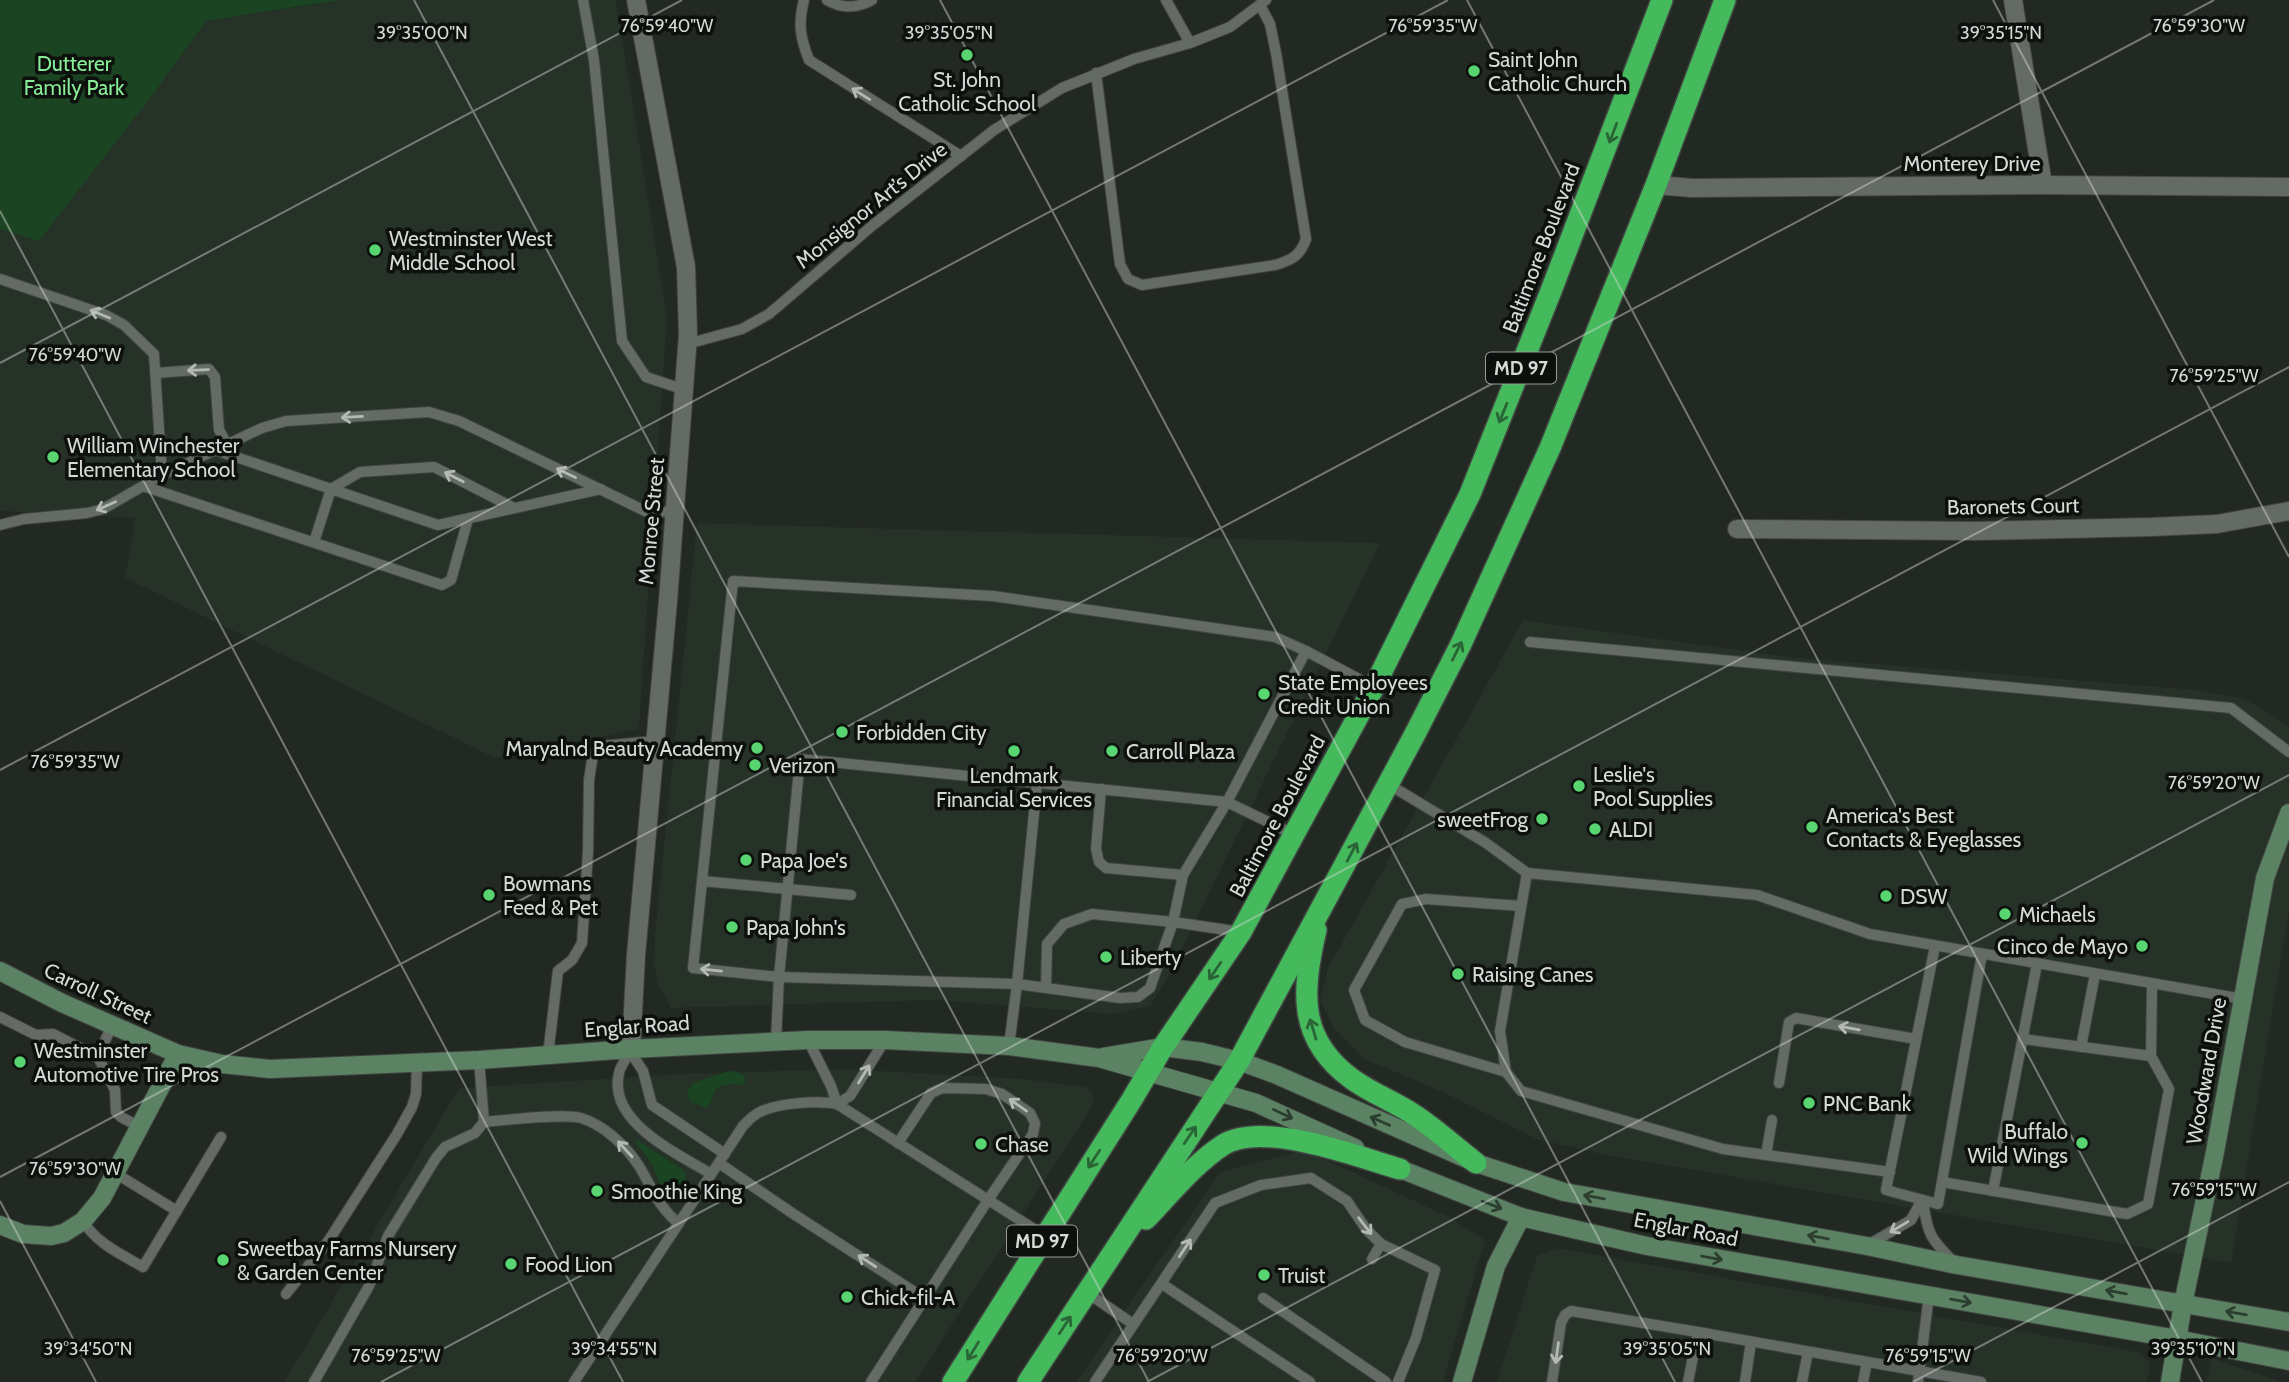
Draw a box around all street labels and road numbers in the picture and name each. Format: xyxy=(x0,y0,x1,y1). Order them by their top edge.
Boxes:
street label: Monsignor Art’s Drive xyxy=(790,136,952,274)
street label: Monterey Drive xyxy=(1903,151,2041,176)
street label: Baltimore Boulevard xyxy=(1497,160,1585,336)
road number: MD 97 xyxy=(1486,352,1556,384)
street label: Monroe Street xyxy=(633,456,669,586)
street label: Baronets Court xyxy=(1947,492,2079,520)
street label: Baltimore Boulevard xyxy=(1224,731,1330,901)
street label: Carroll Street xyxy=(40,957,156,1029)
street label: Woodward Drive xyxy=(2181,995,2231,1146)
street label: Englar Road xyxy=(583,1010,691,1042)
street label: Englar Road xyxy=(1632,1207,1740,1251)
road number: MD 97 xyxy=(1007,1226,1077,1256)

